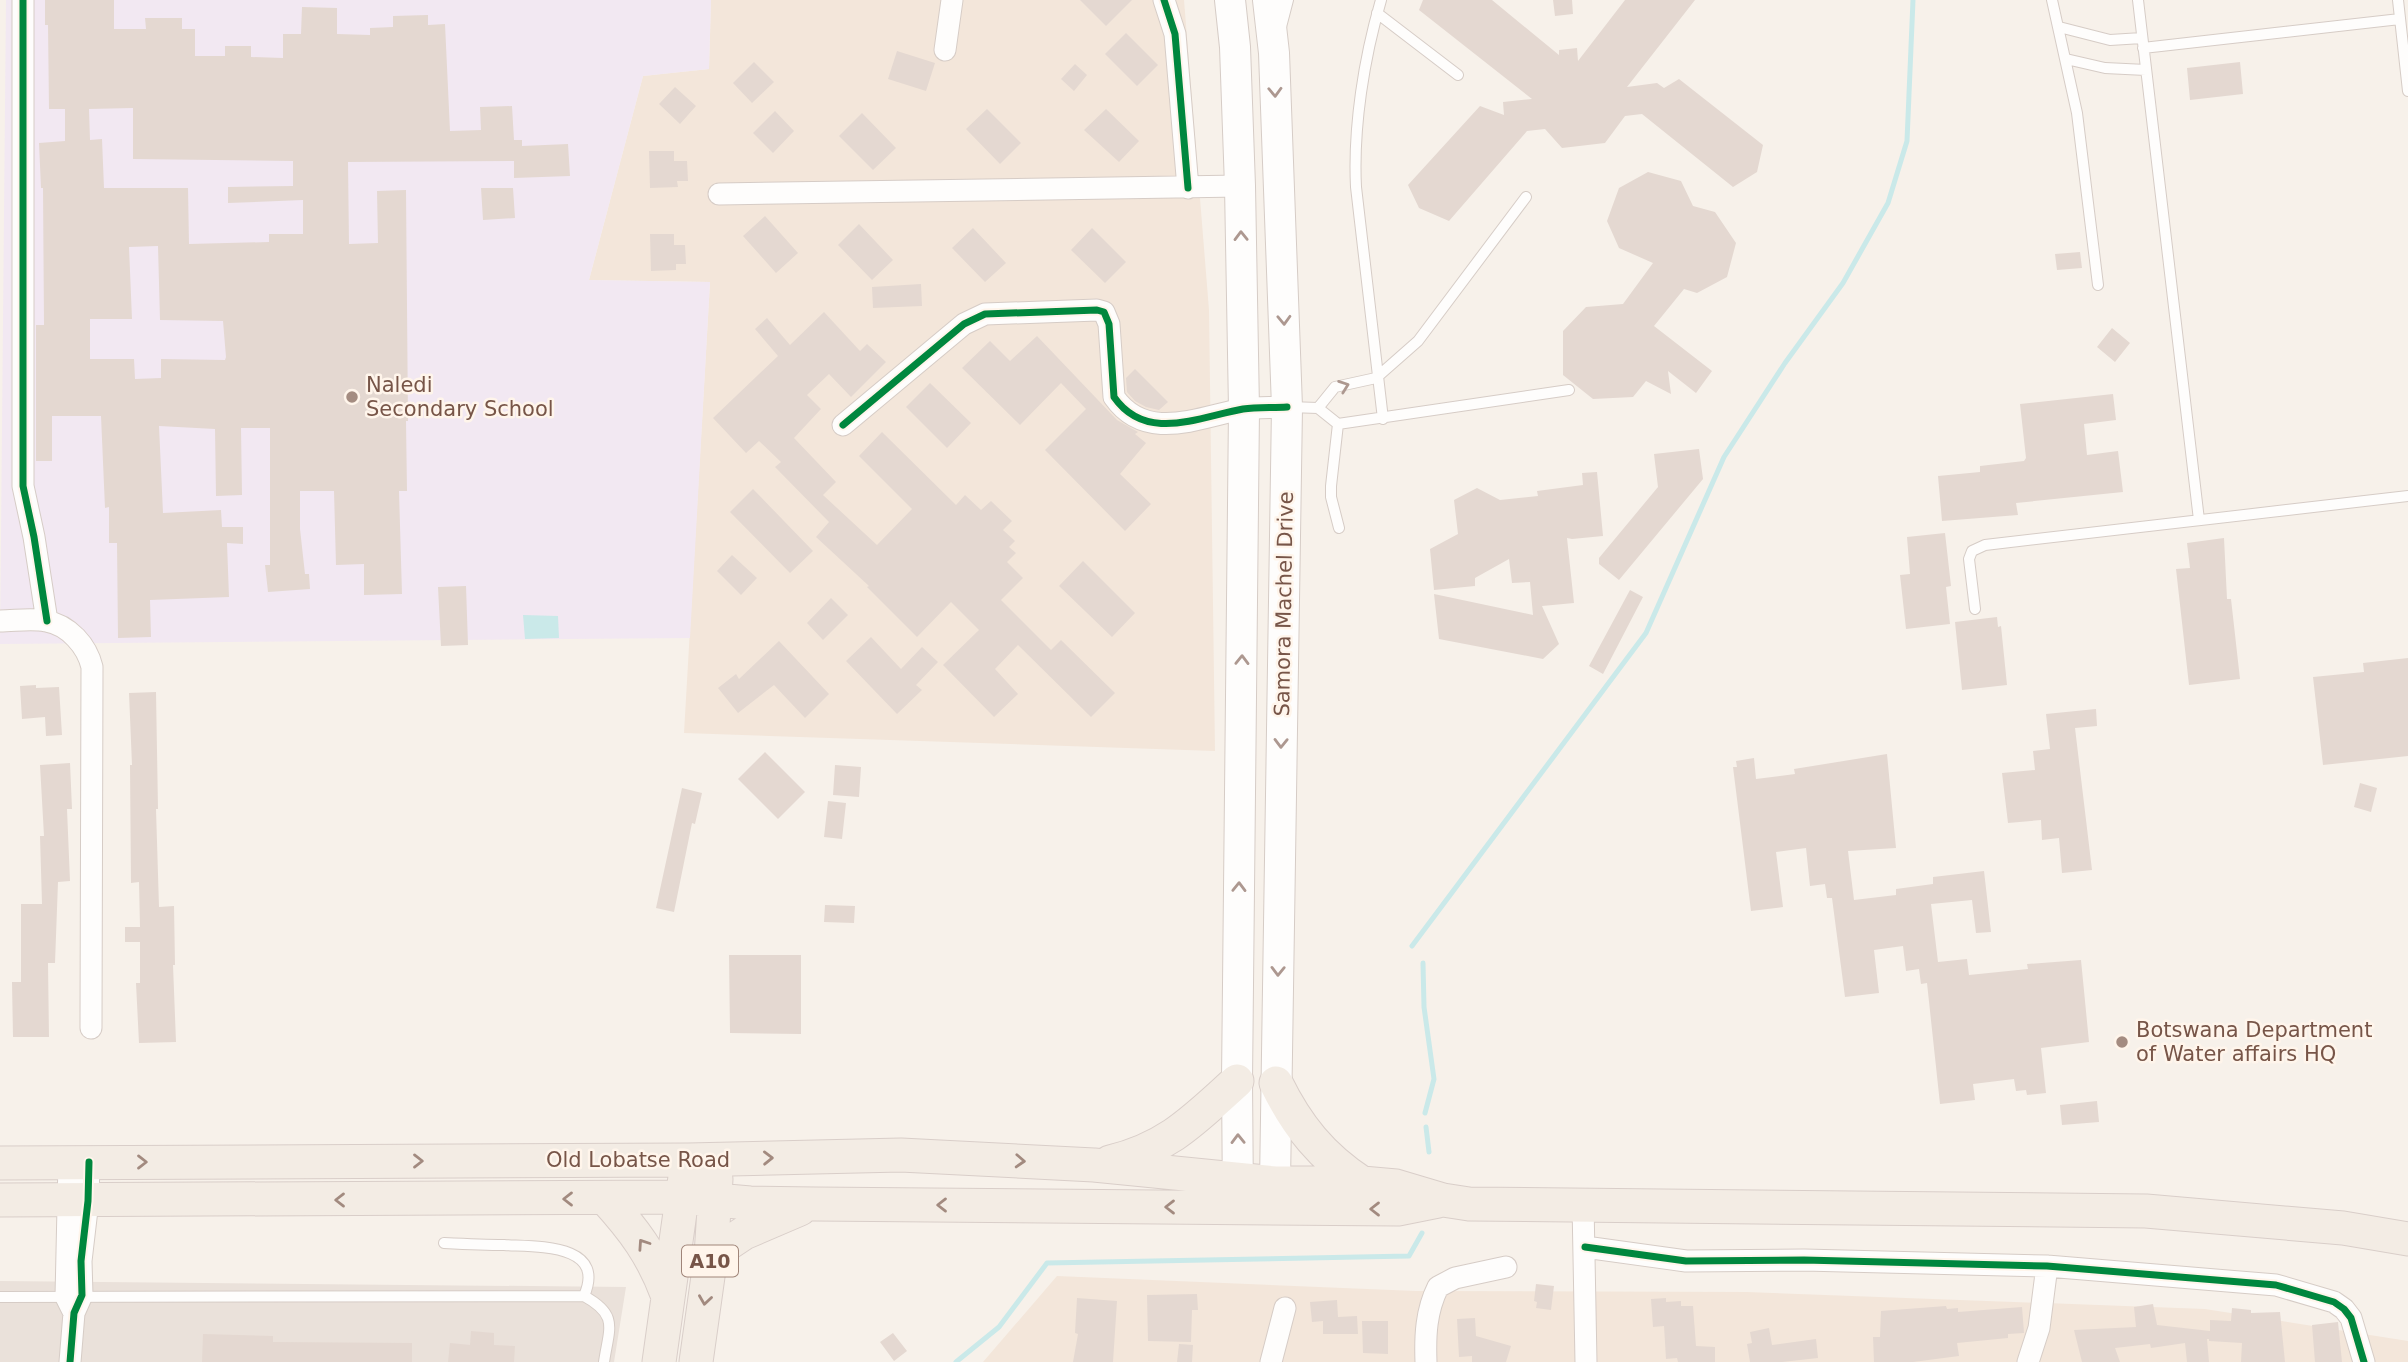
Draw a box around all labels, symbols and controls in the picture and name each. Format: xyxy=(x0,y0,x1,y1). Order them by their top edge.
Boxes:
one-way arrow xyxy=(1268,87,1283,98)
one-way arrow xyxy=(1234,231,1249,242)
one-way arrow xyxy=(1276,314,1291,325)
place label: Naledi Secondary School xyxy=(366,373,554,421)
one-way arrow xyxy=(1337,381,1349,395)
marker: Naledi Secondary School xyxy=(344,389,360,405)
street label: Samora Machel Drive xyxy=(1270,491,1298,717)
one-way arrow xyxy=(1234,654,1249,665)
one-way arrow xyxy=(1274,738,1289,749)
one-way arrow xyxy=(1231,881,1247,892)
one-way arrow xyxy=(1270,966,1286,976)
place label: Botswana Department of Water affairs HQ xyxy=(2136,1018,2372,1066)
marker: Botswana Department of Water affairs HQ xyxy=(2114,1034,2130,1050)
one-way arrow xyxy=(1230,1133,1246,1144)
street label: Old Lobatse Road xyxy=(546,1148,730,1172)
one-way arrow xyxy=(763,1151,774,1166)
one-way arrow xyxy=(413,1153,424,1169)
one-way arrow xyxy=(137,1154,147,1170)
one-way arrow xyxy=(1015,1154,1026,1169)
one-way arrow xyxy=(562,1191,573,1207)
one-way arrow xyxy=(335,1192,345,1208)
one-way arrow xyxy=(936,1197,947,1213)
one-way arrow xyxy=(1164,1199,1174,1215)
one-way arrow xyxy=(1370,1201,1380,1217)
one-way arrow xyxy=(638,1238,651,1251)
road number: A10 xyxy=(682,1246,738,1276)
one-way arrow xyxy=(698,1294,713,1306)

